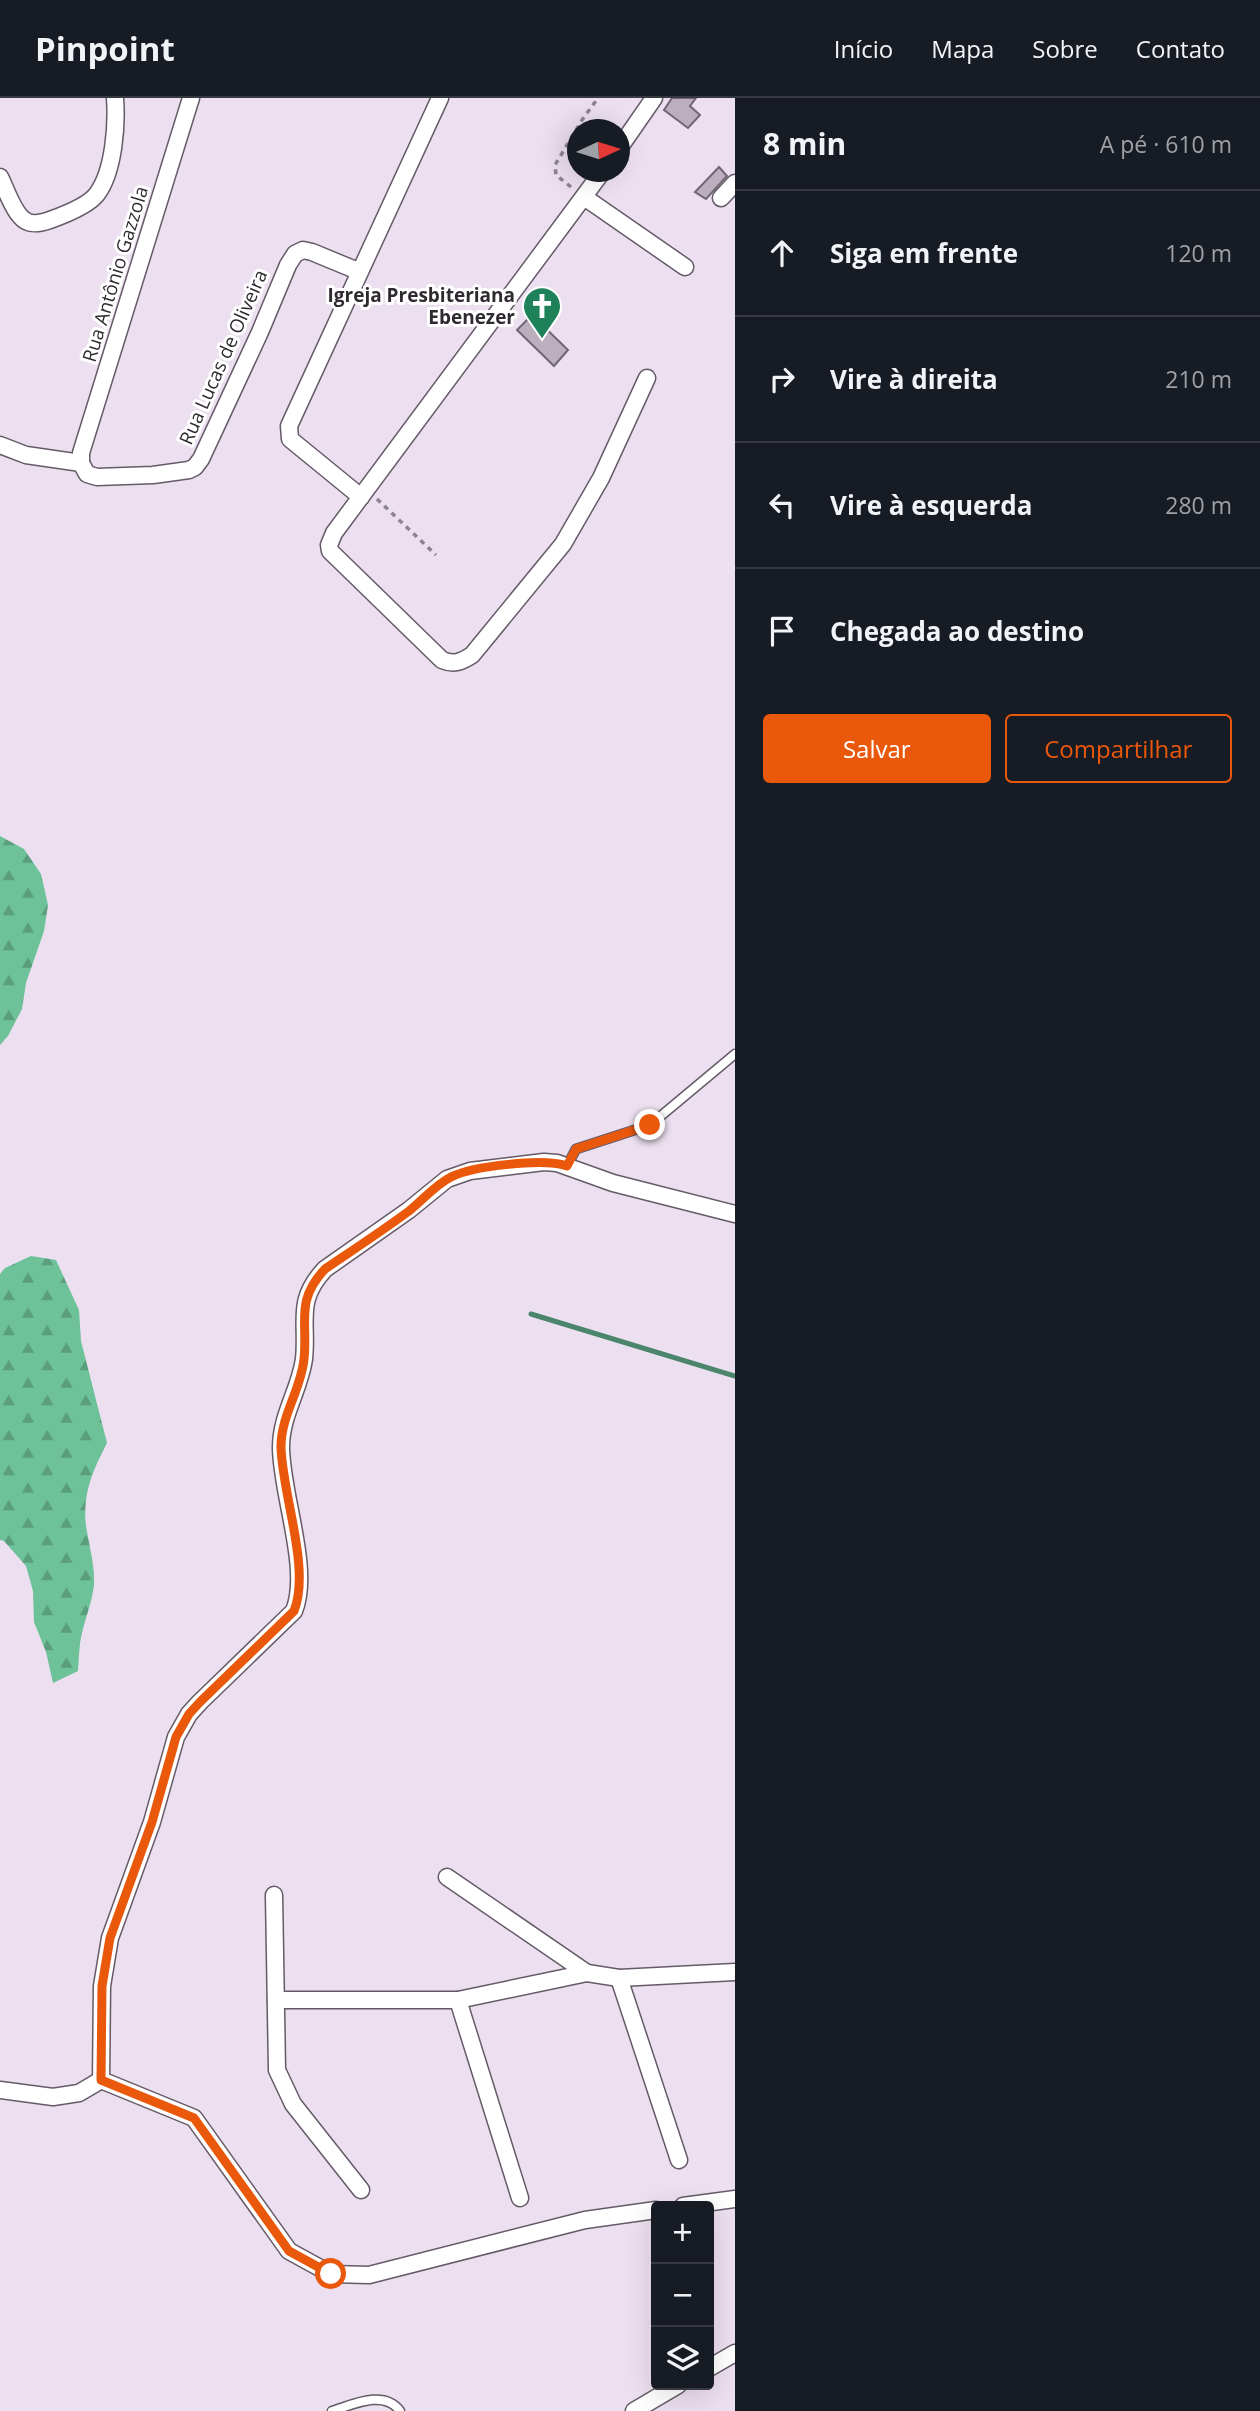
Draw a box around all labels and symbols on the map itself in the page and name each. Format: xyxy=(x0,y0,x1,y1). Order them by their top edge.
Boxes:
north arrow xyxy=(567,119,630,182)
street label: Rua Antônio Gazzola xyxy=(76,183,154,365)
street label: Rua Lucas de Oliveira xyxy=(173,265,273,449)
place label: Igreja Presbiteriana Ebenezer xyxy=(328,282,515,330)
church icon: Igreja Presbiteriana Ebenezer xyxy=(521,285,563,340)
route end xyxy=(634,1109,665,1140)
route start xyxy=(315,2258,346,2289)

